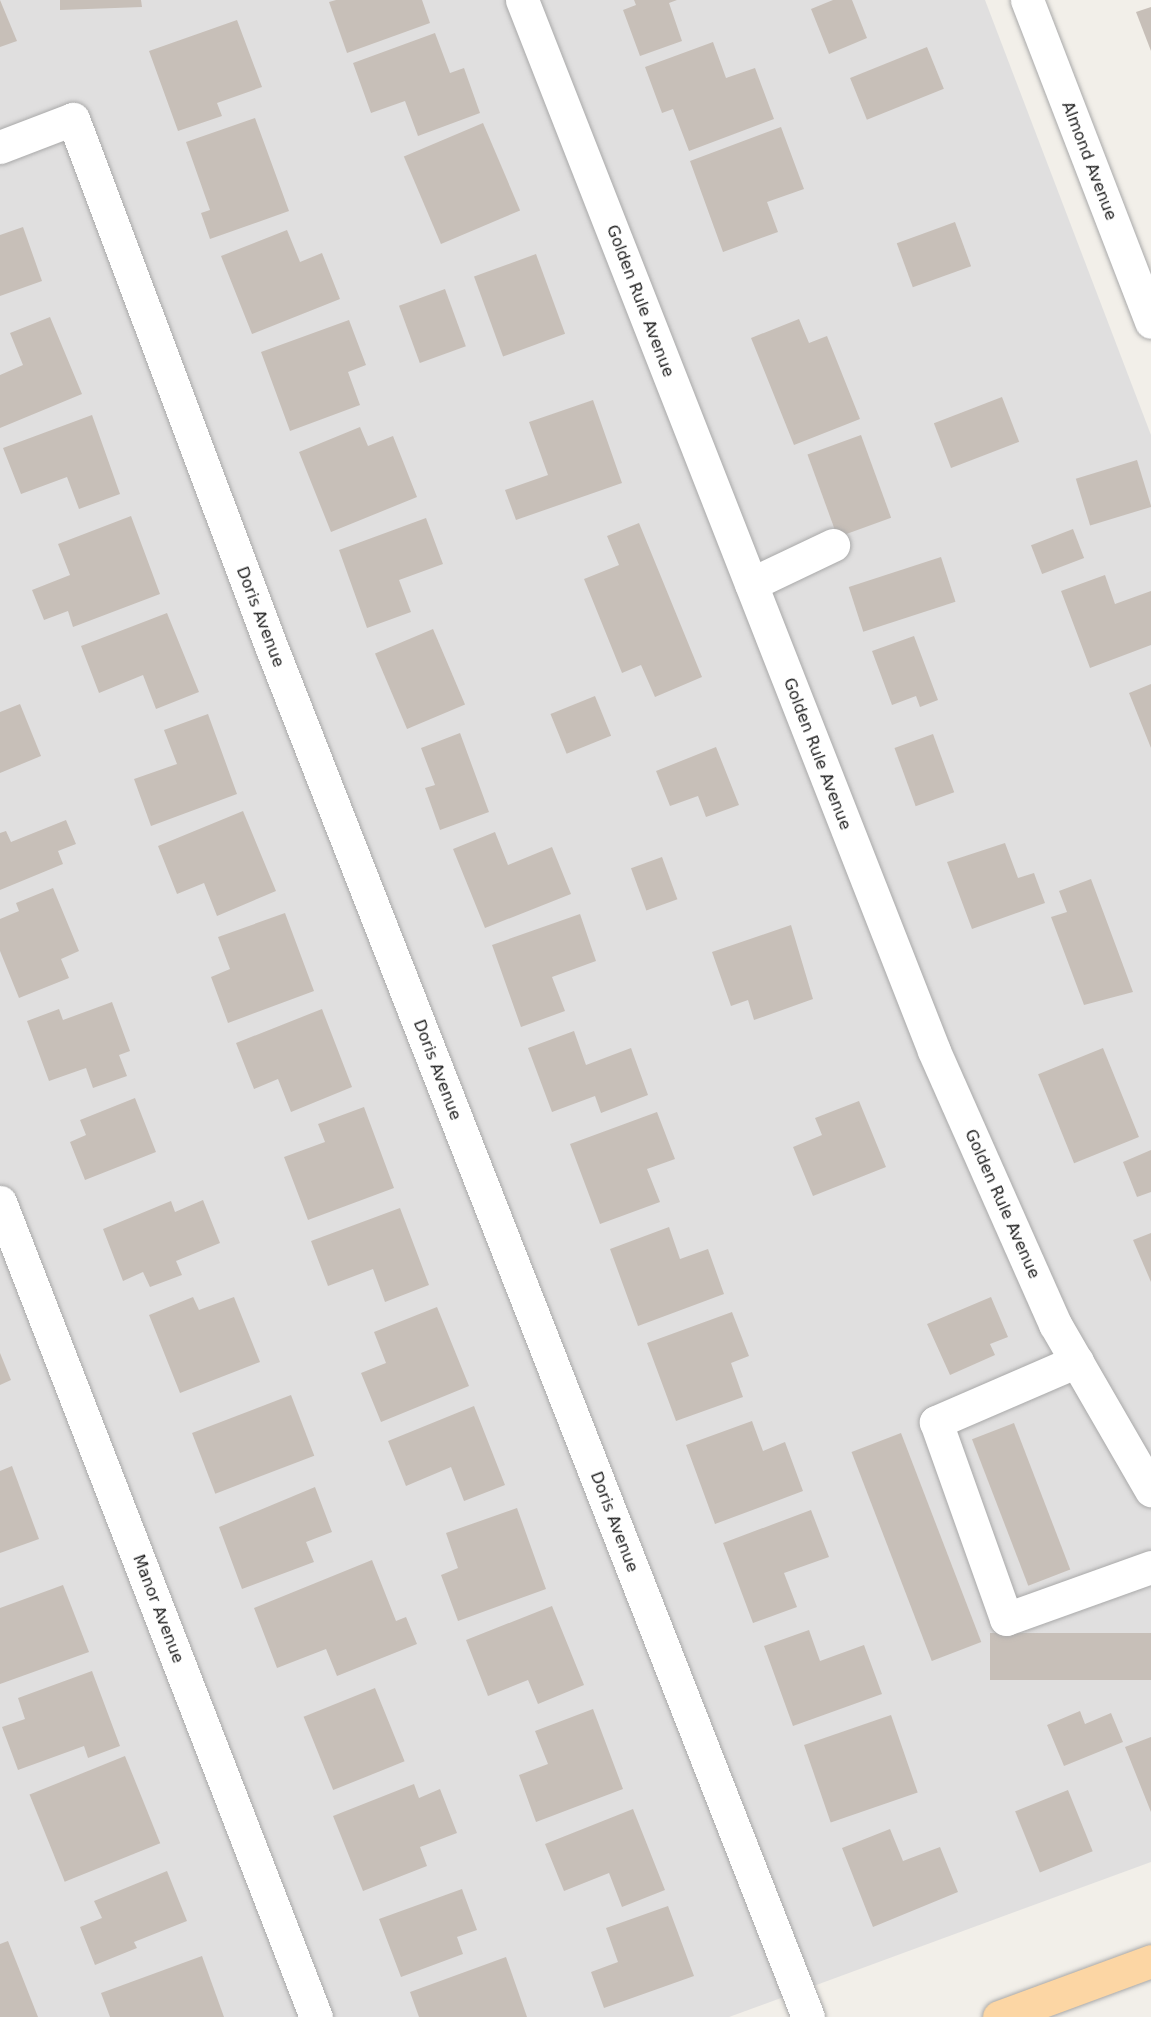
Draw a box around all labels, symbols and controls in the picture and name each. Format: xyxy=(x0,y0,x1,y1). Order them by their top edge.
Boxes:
street label: Almond Avenue xyxy=(1058,99,1120,223)
street label: Golden Rule Avenue xyxy=(602,222,678,380)
street label: Doris Avenue xyxy=(232,564,288,670)
street label: Golden Rule Avenue xyxy=(779,675,855,833)
street label: Doris Avenue xyxy=(409,1017,465,1123)
street label: Golden Rule Avenue xyxy=(960,1126,1044,1282)
street label: Doris Avenue xyxy=(586,1469,642,1575)
street label: Manor Avenue xyxy=(128,1552,188,1666)

